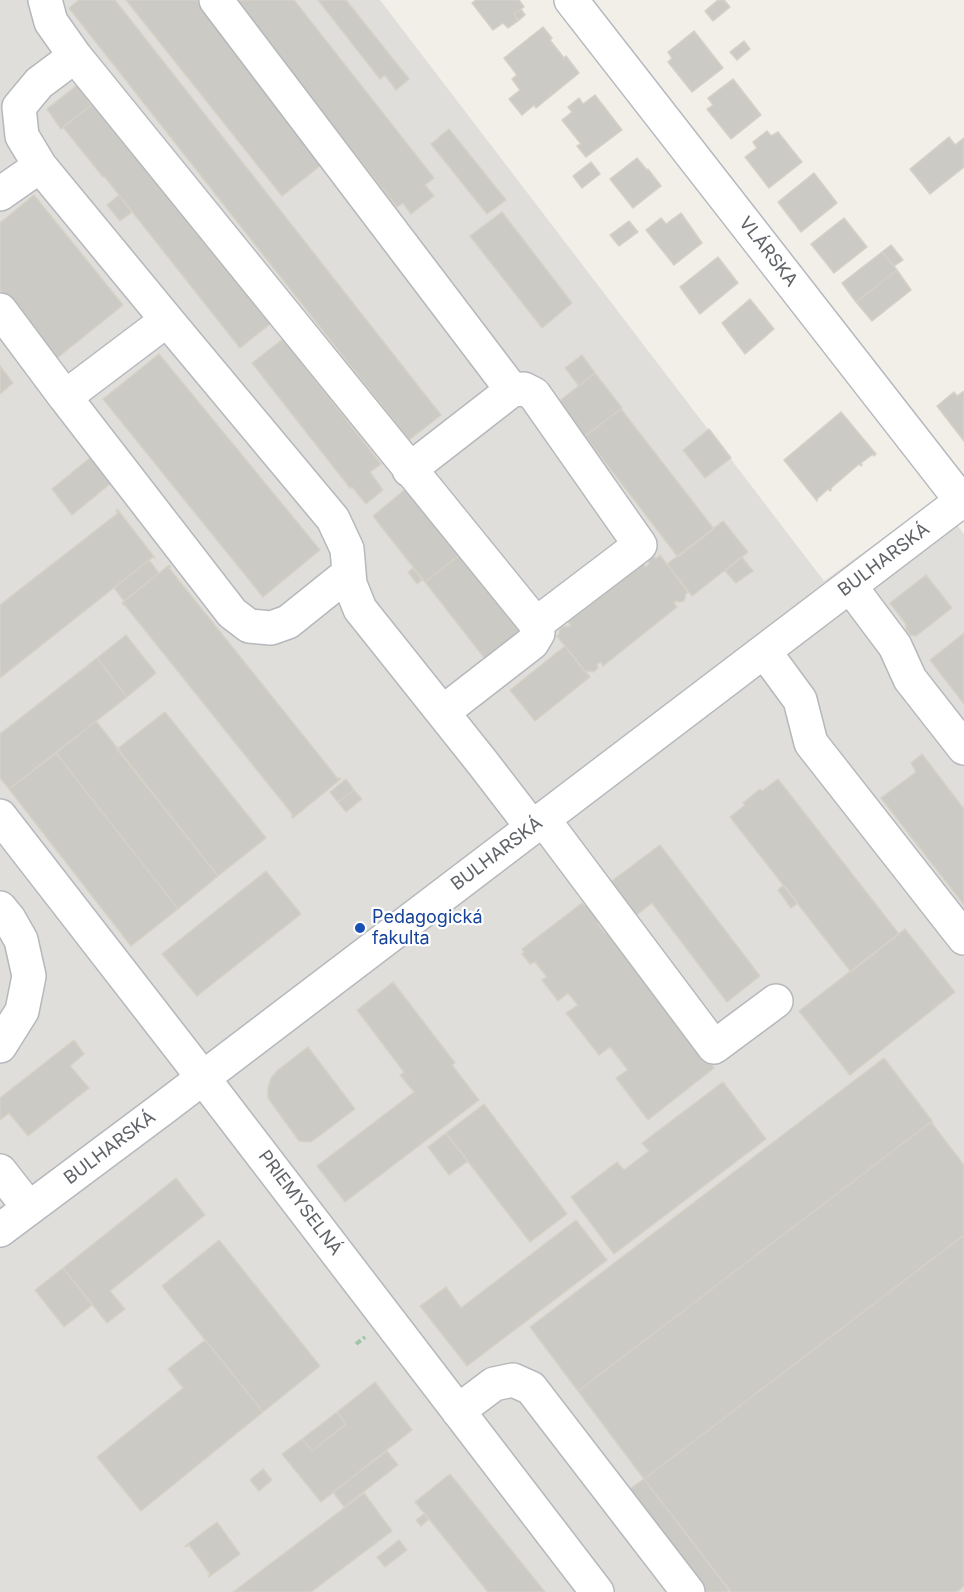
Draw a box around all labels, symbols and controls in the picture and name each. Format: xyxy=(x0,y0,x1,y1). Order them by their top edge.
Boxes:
street label: VLÁRSKA xyxy=(734,213,802,291)
street label: BULHARSKÁ xyxy=(834,519,934,601)
street label: BULHARSKÁ xyxy=(447,813,547,895)
place label: Pedagogická fakulta xyxy=(372,907,483,950)
marker: Pedagogická fakulta xyxy=(353,921,367,935)
street label: BULHARSKÁ xyxy=(60,1107,160,1189)
street label: PRIEMYSELNÁ xyxy=(254,1146,346,1260)

